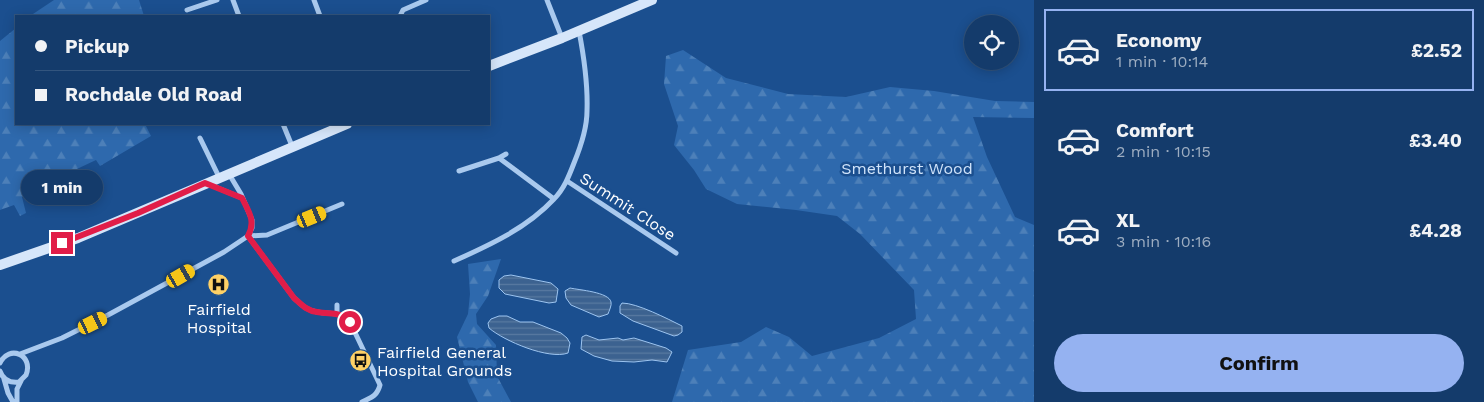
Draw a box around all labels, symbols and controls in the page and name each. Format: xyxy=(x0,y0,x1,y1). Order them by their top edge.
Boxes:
map controls xyxy=(964,15,1019,70)
button: locate xyxy=(964,15,1019,70)
icon: car xyxy=(1056,28,1101,73)
text: Economy xyxy=(1116,29,1201,52)
text: Pickup xyxy=(65,35,129,58)
text: £2.52 xyxy=(1411,39,1462,62)
text: 1 min · 10:14 xyxy=(1116,52,1208,71)
text: Rochdale Old Road xyxy=(65,83,242,106)
icon: car xyxy=(1056,118,1101,163)
text: Comfort xyxy=(1116,119,1194,142)
text: £3.40 xyxy=(1409,129,1462,152)
text: 2 min · 10:15 xyxy=(1116,142,1211,161)
park label: Smethurst Wood xyxy=(841,159,973,178)
street label: Summit Close xyxy=(576,168,679,244)
callout: 1 min xyxy=(21,170,103,206)
text: 1 min xyxy=(41,178,83,197)
car xyxy=(295,204,328,230)
icon: car xyxy=(1056,208,1101,253)
text: XL xyxy=(1116,209,1140,232)
text: £4.28 xyxy=(1409,219,1462,242)
route end xyxy=(51,232,73,254)
text: 3 min · 10:16 xyxy=(1116,232,1211,251)
car xyxy=(164,262,197,290)
hospital icon: Fairfield Hospital xyxy=(207,273,231,297)
place label: Fairfield Hospital xyxy=(187,300,251,337)
car xyxy=(76,310,109,336)
route start xyxy=(339,311,361,333)
button: Confirm xyxy=(1054,334,1464,392)
place label: Fairfield General Hospital Grounds xyxy=(377,343,512,380)
bus stop icon: Fairfield General Hospital Grounds xyxy=(349,349,373,373)

